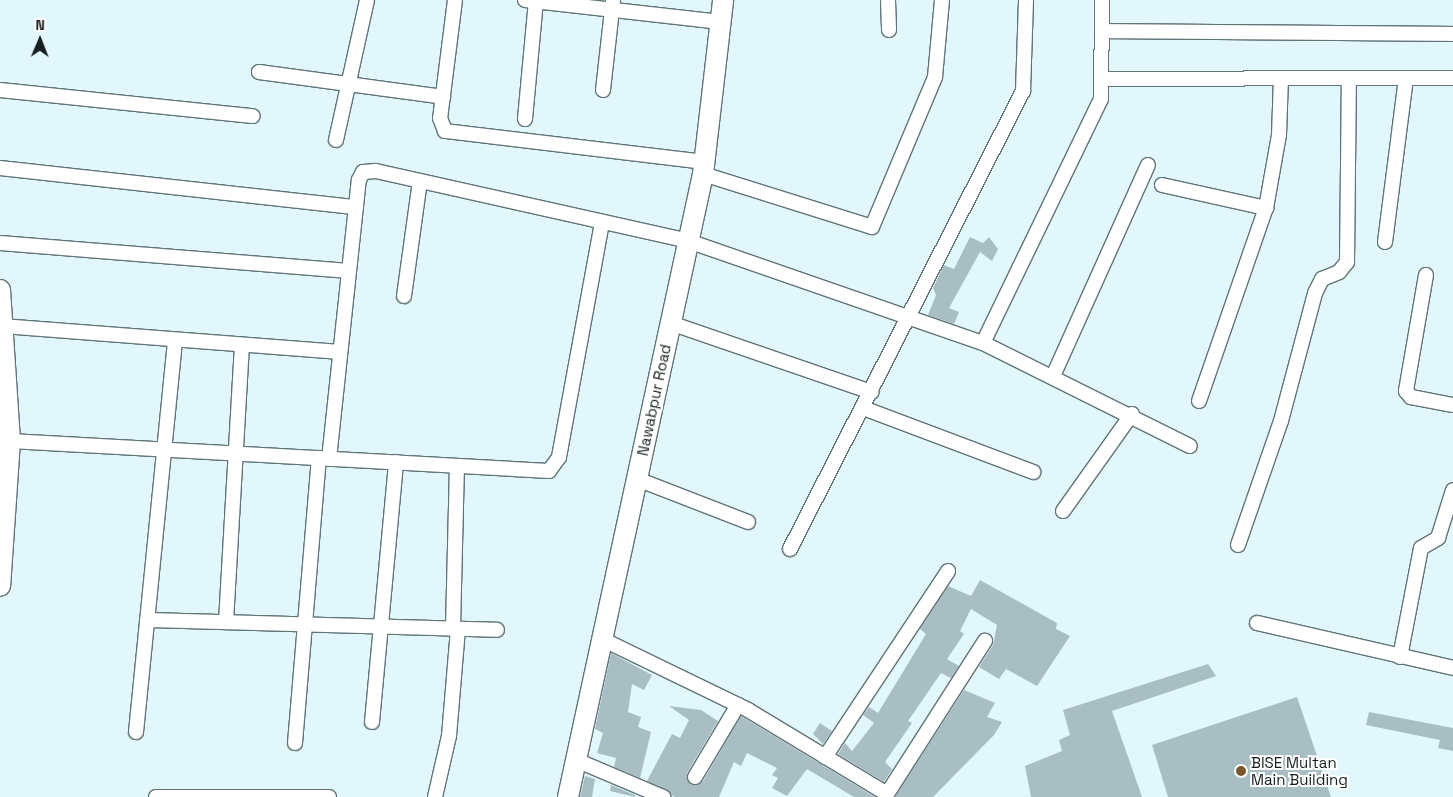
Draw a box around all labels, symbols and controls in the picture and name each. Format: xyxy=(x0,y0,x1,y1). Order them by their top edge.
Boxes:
north arrow xyxy=(15,15,65,65)
text: N xyxy=(35,16,45,34)
street label: Nawabpur Road xyxy=(633,342,675,458)
place label: BISE Multan Main Building xyxy=(1251,753,1348,788)
marker: BISE Multan Main Building xyxy=(1235,765,1247,777)

